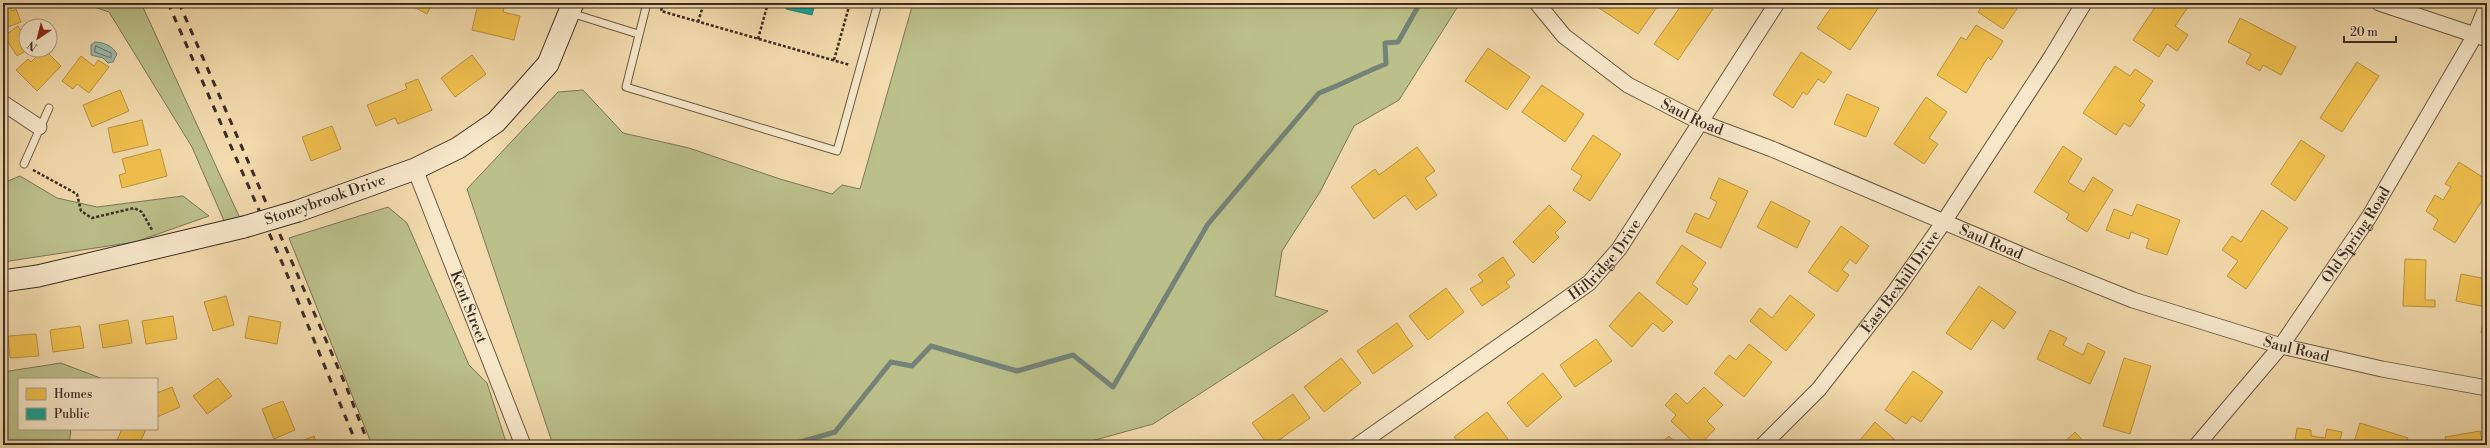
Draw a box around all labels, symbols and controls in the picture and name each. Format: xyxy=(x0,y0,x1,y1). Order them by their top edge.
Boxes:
north arrow xyxy=(18,18,58,58)
scale bar xyxy=(2344,18,2396,44)
text: 20 m xyxy=(2350,25,2378,40)
text: N xyxy=(25,37,40,54)
street label: Saul Road xyxy=(1658,94,1727,140)
street label: Stoneybrook Drive xyxy=(262,170,388,230)
street label: Old Spring Road xyxy=(2317,183,2394,287)
street label: Hillridge Drive xyxy=(1564,215,1645,304)
street label: Saul Road xyxy=(1956,220,2026,264)
street label: East Bexhill Drive xyxy=(1857,227,1944,337)
street label: Kent Street xyxy=(446,268,492,347)
street label: Saul Road xyxy=(2261,332,2332,366)
legend xyxy=(18,378,158,430)
text: Homes xyxy=(54,387,92,402)
text: Public xyxy=(54,407,90,422)

